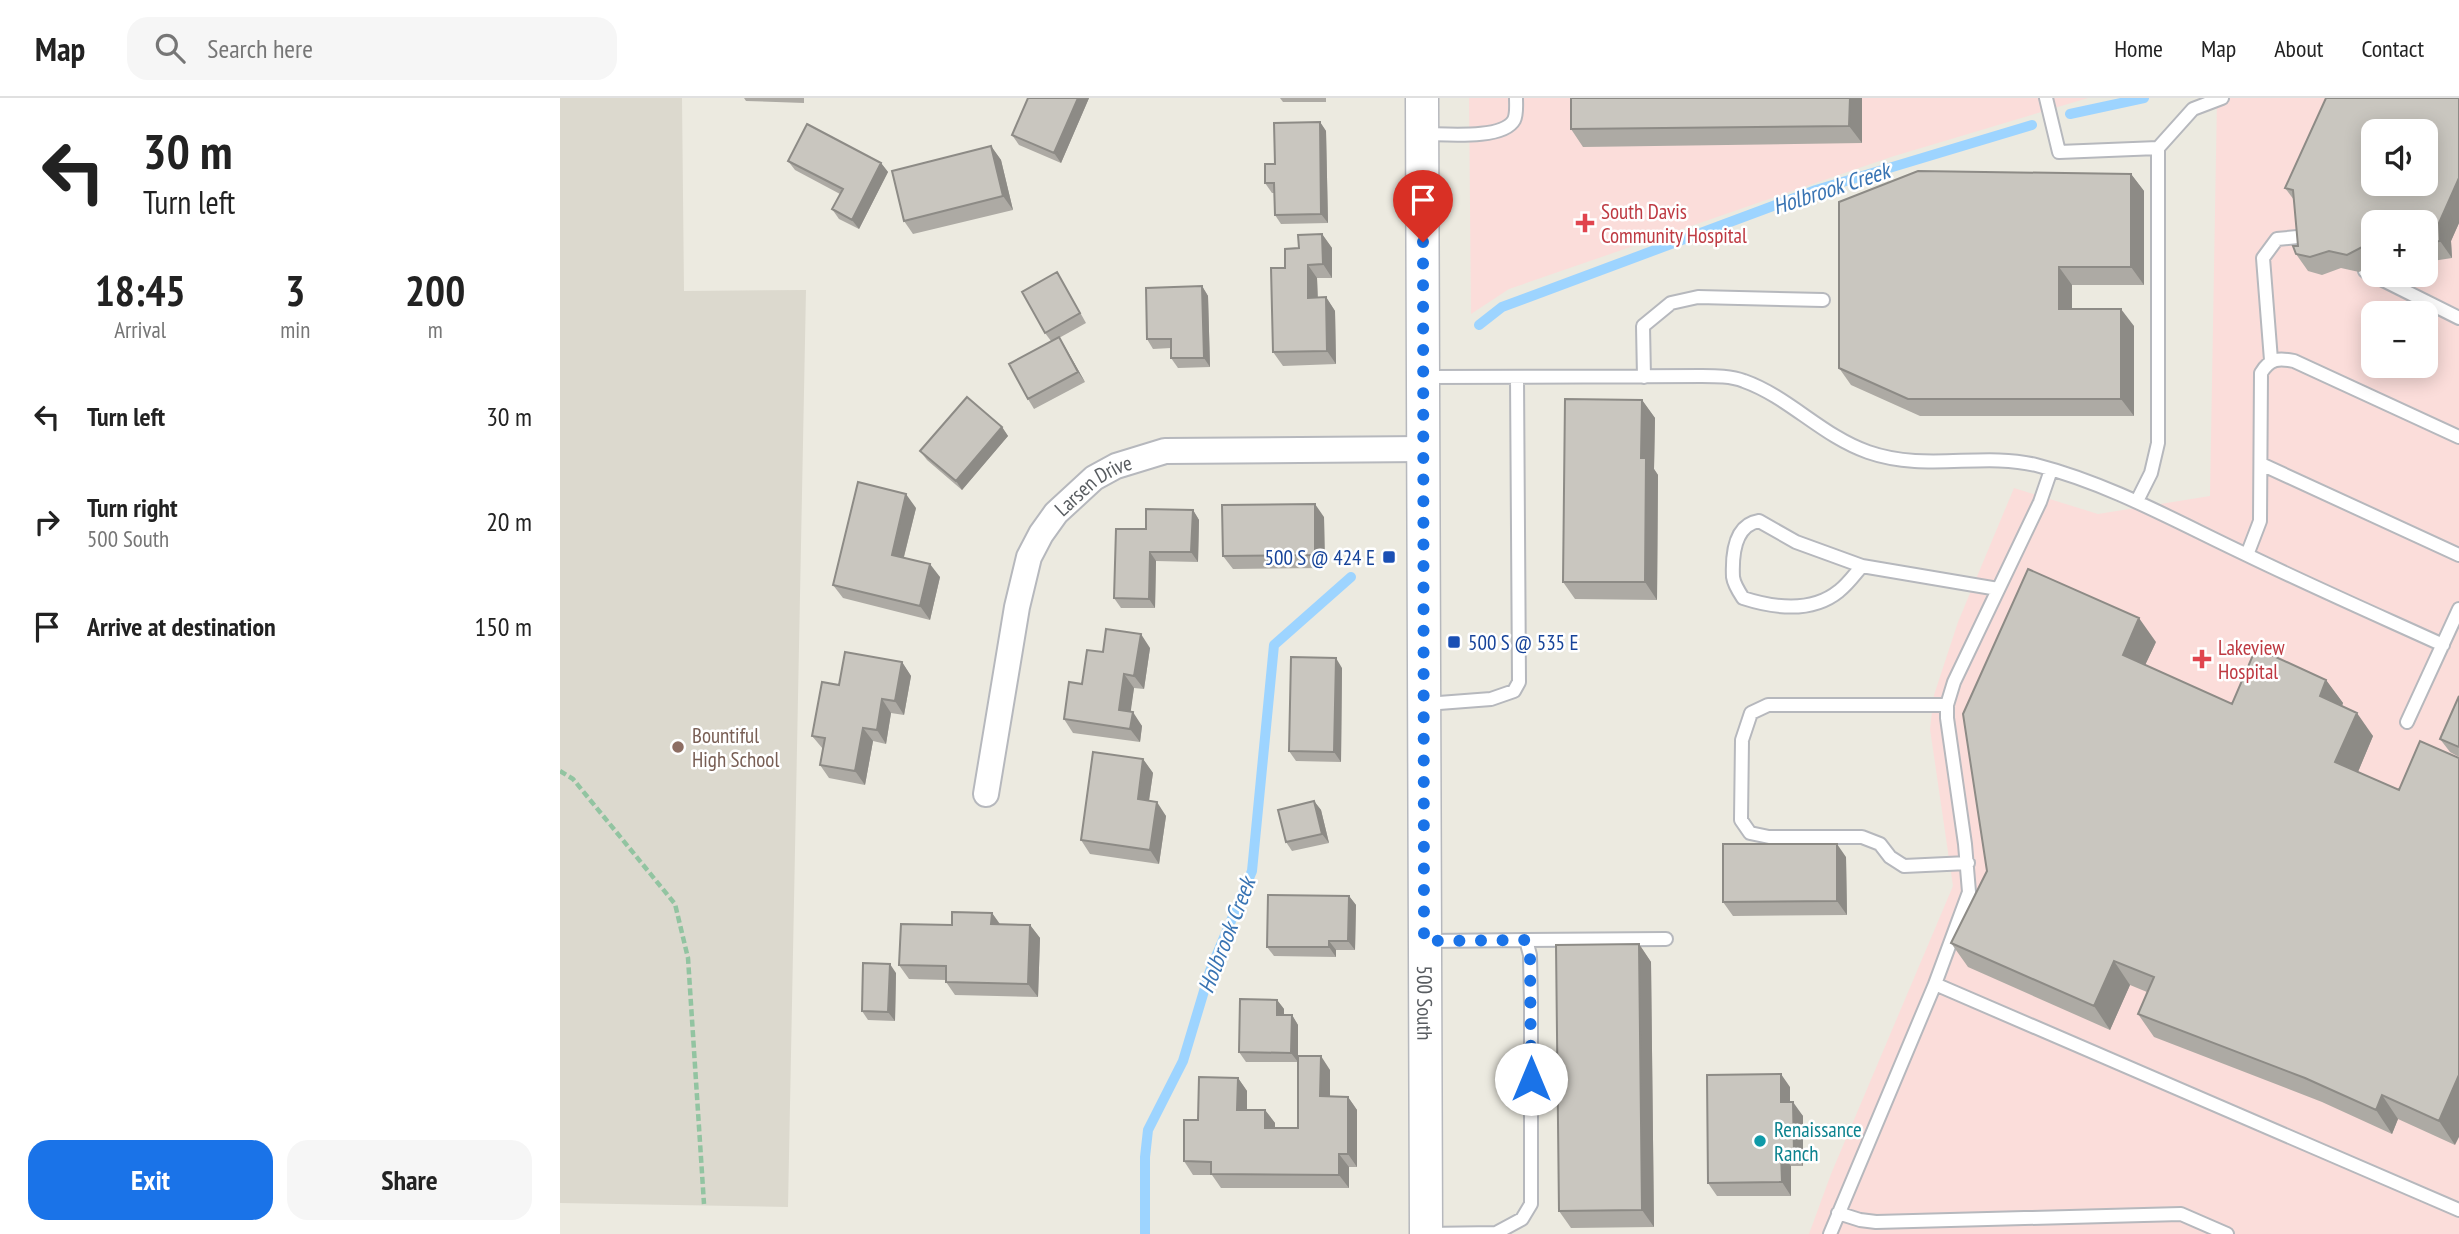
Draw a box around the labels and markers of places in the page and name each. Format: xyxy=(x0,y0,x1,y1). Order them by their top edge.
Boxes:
pin xyxy=(1393,170,1453,242)
place label: South Davis Community Hospital xyxy=(1601,198,1747,249)
marker: South Davis Community Hospital xyxy=(1575,213,1595,233)
place label: 500 S @ 424 E xyxy=(1264,544,1375,571)
marker: 500 S @ 424 E xyxy=(1381,549,1397,565)
place label: 500 S @ 535 E xyxy=(1468,629,1579,656)
marker: 500 S @ 535 E xyxy=(1446,634,1462,650)
place label: Lakeview Hospital xyxy=(2218,634,2285,685)
marker: Lakeview Hospital xyxy=(2192,649,2212,669)
place label: Bountiful High School xyxy=(692,722,779,773)
marker: Bountiful High School xyxy=(670,739,686,755)
place label: Renaissance Ranch xyxy=(1774,1116,1862,1167)
marker: Renaissance Ranch xyxy=(1752,1133,1768,1149)

